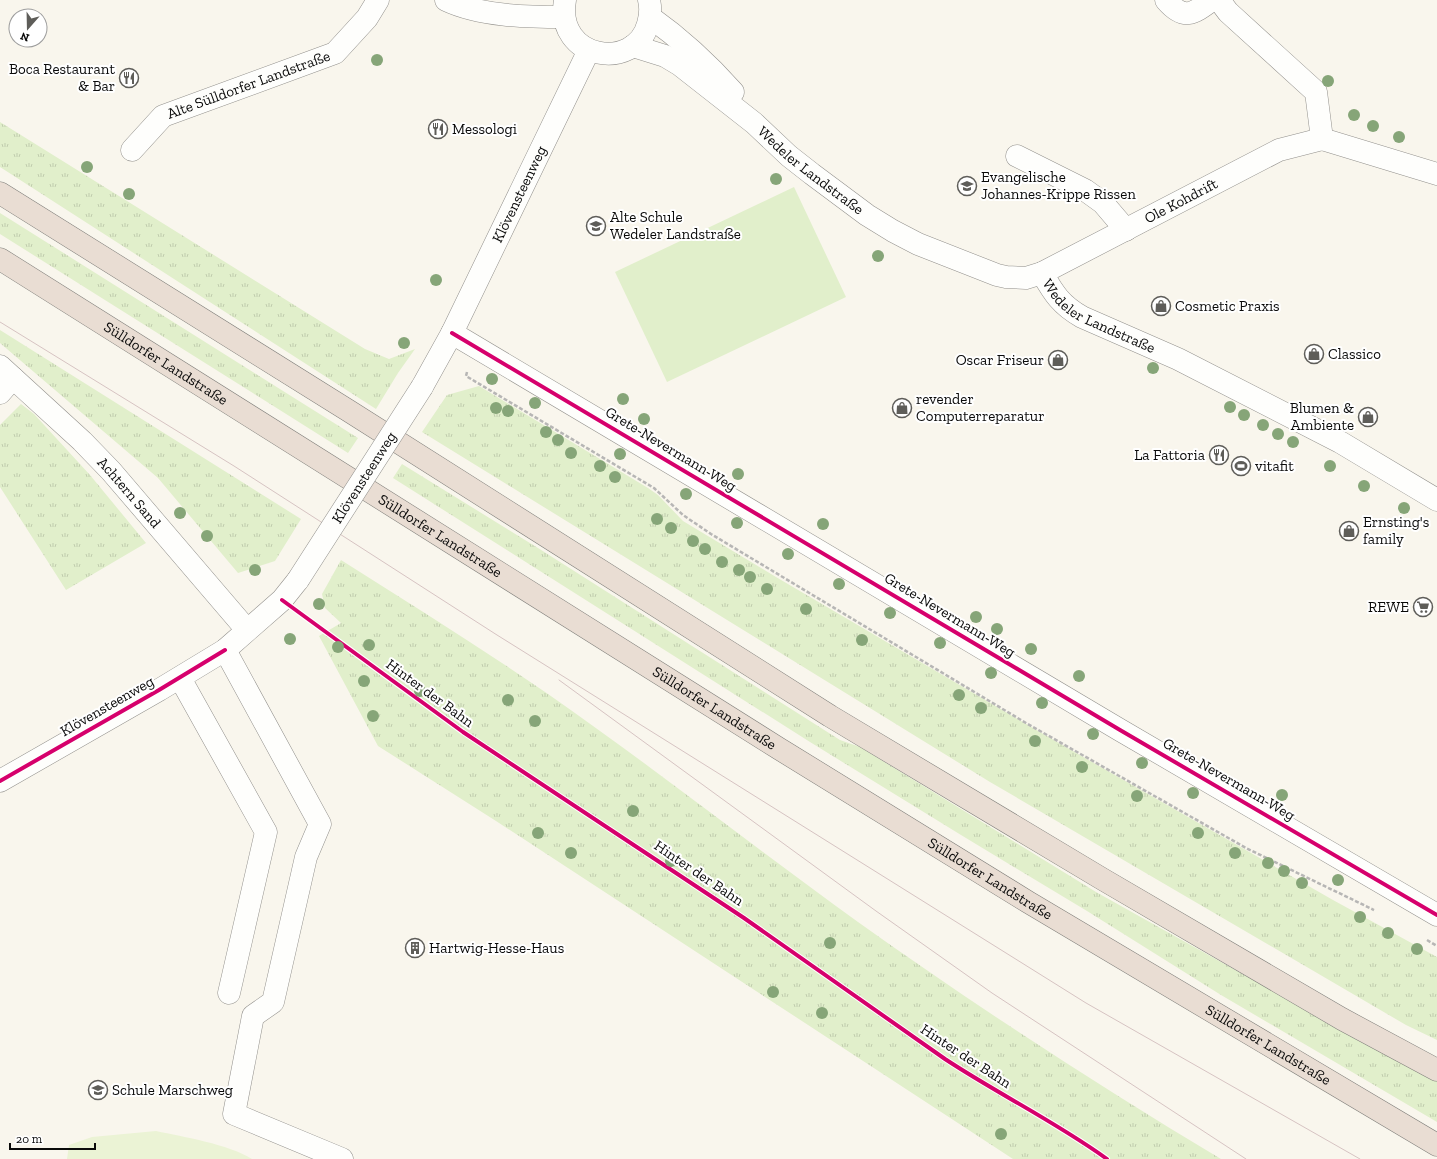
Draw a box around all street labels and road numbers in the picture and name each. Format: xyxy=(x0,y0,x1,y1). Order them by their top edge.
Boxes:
street label: Alte Sülldorfer Landstraße xyxy=(164,47,333,123)
street label: Wedeler Landstraße xyxy=(754,122,867,218)
street label: Klövensteenweg xyxy=(488,143,550,246)
street label: Ole Kohdrift xyxy=(1141,174,1221,227)
street label: Wedeler Landstraße xyxy=(1039,276,1158,357)
street label: Sülldorfer Landstraße xyxy=(101,318,231,409)
street label: Grete-Nevermann-Weg xyxy=(602,403,740,495)
street label: Klövensteenweg xyxy=(328,428,400,527)
street label: Achtern Sand xyxy=(94,453,165,532)
street label: Sülldorfer Landstraße xyxy=(375,490,505,581)
street label: Grete-Nevermann-Weg xyxy=(881,569,1019,661)
street label: Hinter der Bahn xyxy=(383,655,478,731)
street label: Sülldorfer Landstraße xyxy=(649,663,780,754)
street label: Klövensteenweg xyxy=(57,672,157,740)
street label: Grete-Nevermann-Weg xyxy=(1160,734,1298,824)
street label: Sülldorfer Landstraße xyxy=(925,834,1056,923)
street label: Hinter der Bahn xyxy=(651,836,748,910)
street label: Sülldorfer Landstraße xyxy=(1202,1001,1334,1089)
street label: Hinter der Bahn xyxy=(917,1020,1015,1092)

